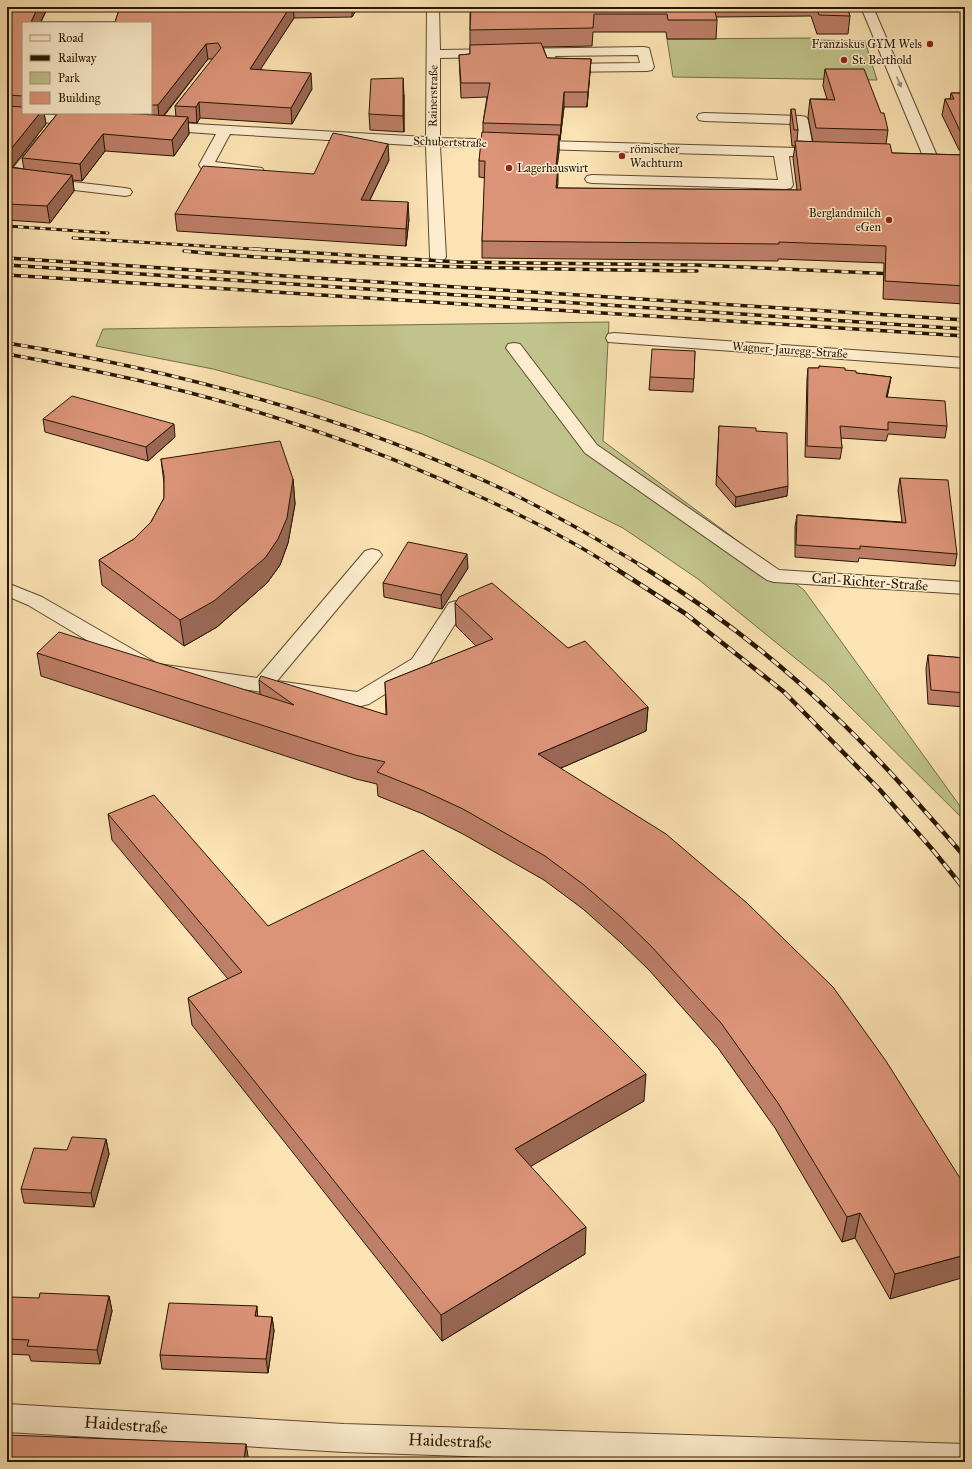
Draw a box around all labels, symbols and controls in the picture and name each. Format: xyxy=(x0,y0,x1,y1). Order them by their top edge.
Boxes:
legend xyxy=(22,22,152,114)
text: Road xyxy=(58,31,84,45)
place label: Franziskus GYM Wels xyxy=(811,37,922,51)
marker: Franziskus GYM Wels xyxy=(925,39,935,49)
text: Railway xyxy=(58,51,97,65)
place label: St. Berthold xyxy=(852,53,912,67)
marker: St. Berthold xyxy=(839,55,849,65)
street label: Rainerstraße xyxy=(425,65,441,127)
text: Park xyxy=(58,71,80,85)
one-way arrow xyxy=(896,76,902,88)
text: Building xyxy=(58,91,101,106)
street label: Schubertstraße xyxy=(413,134,487,150)
place label: römischer Wachturm xyxy=(630,142,683,170)
marker: römischer Wachturm xyxy=(617,151,627,161)
place label: Lagerhauswirt xyxy=(517,161,589,176)
marker: Lagerhauswirt xyxy=(504,163,514,173)
place label: Berglandmilch eGen xyxy=(809,206,882,234)
marker: Berglandmilch eGen xyxy=(884,215,894,225)
street label: Wagner-Jauregg-Straße xyxy=(732,339,848,362)
street label: Carl-Richter-Straße xyxy=(811,569,929,595)
street label: Haidestraße xyxy=(83,1412,169,1438)
street label: Haidestraße xyxy=(408,1429,492,1453)

